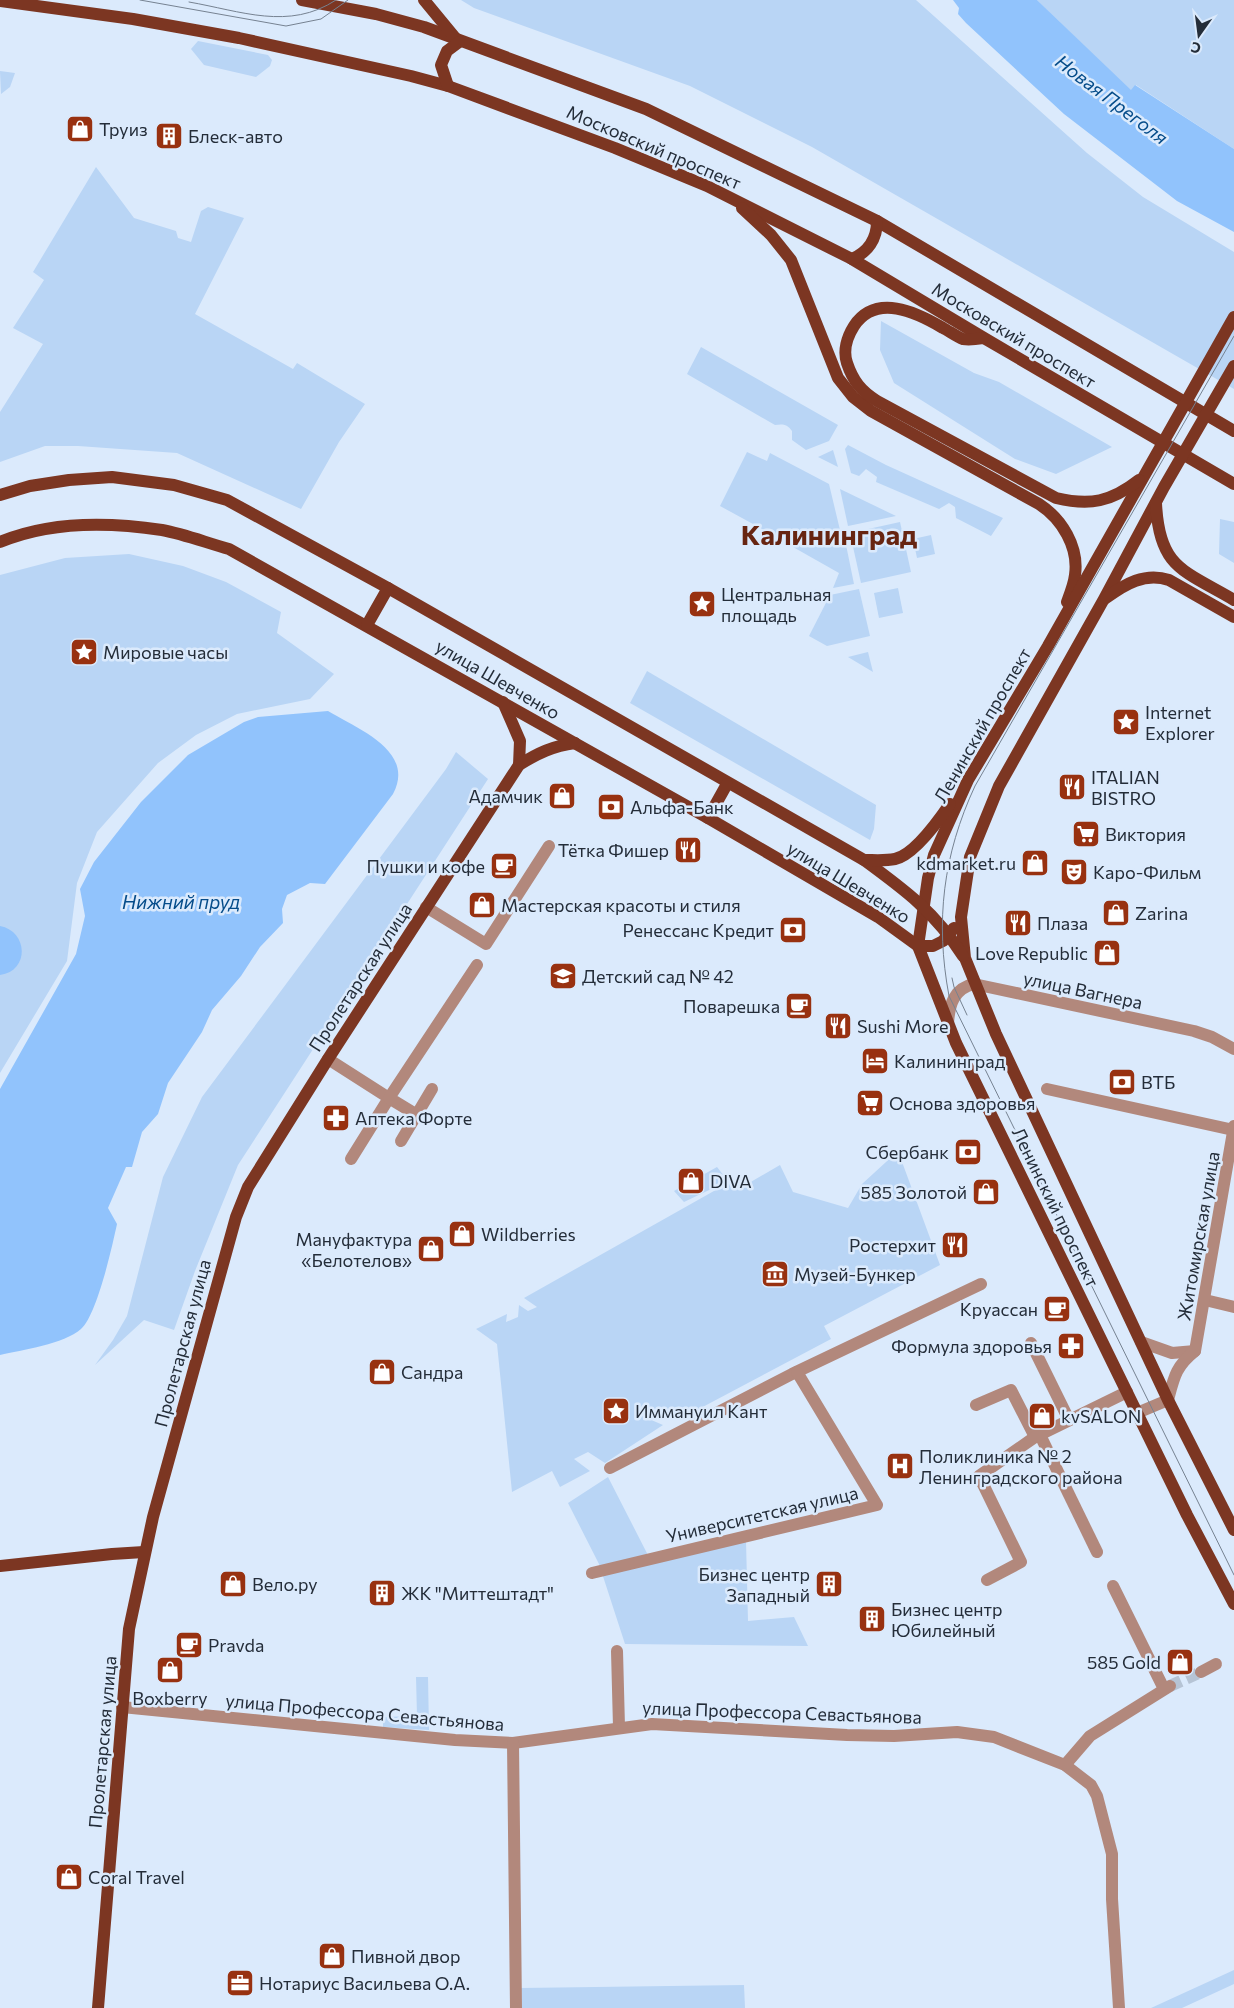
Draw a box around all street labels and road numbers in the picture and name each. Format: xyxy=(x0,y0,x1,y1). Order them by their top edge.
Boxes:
street label: Московский проспект xyxy=(564,100,745,194)
street label: Московский проспект xyxy=(928,277,1100,393)
street label: улица Шевченко xyxy=(432,635,564,723)
street label: Ленинский проспект xyxy=(929,643,1035,806)
street label: улица Шевченко xyxy=(783,837,915,927)
street label: Пролетарская улица xyxy=(304,899,416,1055)
street label: улица Вагнера xyxy=(1021,967,1145,1013)
street label: Ленинский проспект xyxy=(1008,1124,1104,1291)
street label: Житомирская улица xyxy=(1172,1150,1224,1322)
street label: Пролетарская улица xyxy=(149,1257,215,1429)
street label: Университетская улица xyxy=(664,1481,860,1547)
street label: Пролетарская улица xyxy=(84,1655,120,1829)
street label: улица Профессора Севастьянова xyxy=(225,1689,505,1735)
street label: улица Профессора Севастьянова xyxy=(642,1696,922,1728)

